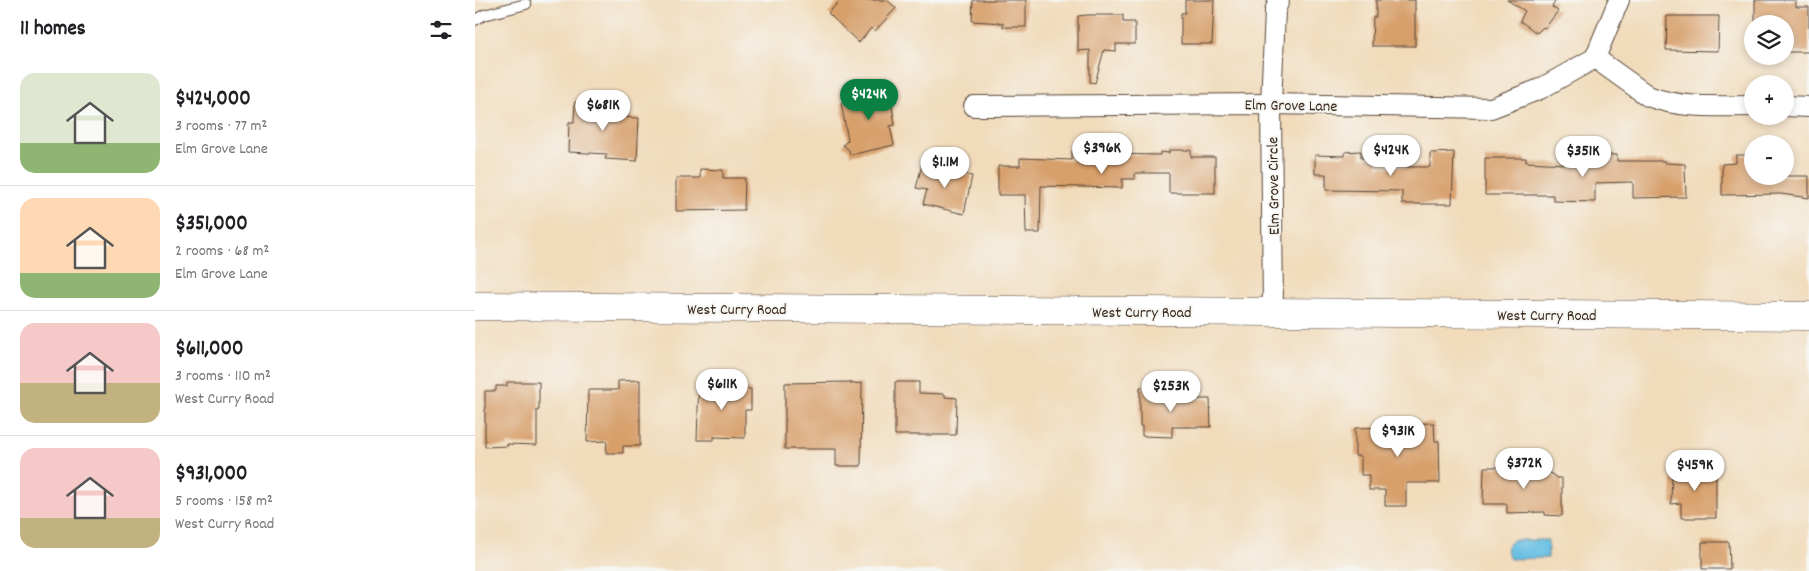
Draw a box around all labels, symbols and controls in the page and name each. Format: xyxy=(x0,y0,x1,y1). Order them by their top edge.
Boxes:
text: 11 homes xyxy=(20,15,85,45)
map controls xyxy=(1744,15,1794,185)
button: layers xyxy=(1744,15,1794,65)
icon: filters xyxy=(427,16,455,44)
button: + xyxy=(1744,75,1794,125)
pin: $424K xyxy=(834,78,904,121)
text: $424K xyxy=(851,83,887,106)
text: $424,000 xyxy=(175,85,251,115)
pin: $681K xyxy=(568,90,638,132)
icon: home xyxy=(60,93,120,153)
text: $681K xyxy=(586,94,620,117)
street label: Elm Grove Lane xyxy=(1244,94,1338,119)
text: 3 rooms · 77 m² xyxy=(175,115,267,138)
pin: $396K xyxy=(1067,132,1137,175)
pin: $424K xyxy=(1356,134,1426,177)
button: − xyxy=(1744,135,1794,185)
pin: $351K xyxy=(1548,136,1618,178)
text: $396K xyxy=(1083,137,1121,160)
street label: Elm Grove Circle xyxy=(1262,137,1287,235)
text: Elm Grove Lane xyxy=(175,138,268,161)
text: $424K xyxy=(1373,139,1409,162)
text: $351K xyxy=(1566,140,1600,163)
pin: $1.1M xyxy=(910,146,980,189)
text: $1.1M xyxy=(931,151,959,174)
text: $351,000 xyxy=(175,210,248,240)
icon: home xyxy=(60,218,120,278)
text: 2 rooms · 68 m² xyxy=(175,240,269,263)
text: Elm Grove Lane xyxy=(175,263,268,286)
street label: West Curry Road xyxy=(687,299,787,322)
street label: West Curry Road xyxy=(1092,302,1192,325)
street label: West Curry Road xyxy=(1497,305,1597,328)
text: $611,000 xyxy=(175,335,243,365)
icon: home xyxy=(60,343,120,403)
text: 3 rooms · 110 m² xyxy=(175,365,271,388)
pin: $611K xyxy=(687,368,757,411)
pin: $253K xyxy=(1136,370,1206,413)
text: $611K xyxy=(707,373,737,396)
text: $253K xyxy=(1152,375,1190,398)
text: West Curry Road xyxy=(175,388,274,411)
pin: $931K xyxy=(1363,416,1433,458)
text: $931K xyxy=(1381,420,1415,443)
pin: $372K xyxy=(1489,448,1559,490)
pin: $459K xyxy=(1660,450,1730,492)
text: $372K xyxy=(1506,452,1542,475)
text: $459K xyxy=(1677,454,1713,477)
text: $931,000 xyxy=(175,460,248,490)
icon: home xyxy=(60,468,120,528)
text: 5 rooms · 158 m² xyxy=(175,490,273,513)
text: West Curry Road xyxy=(175,513,274,536)

